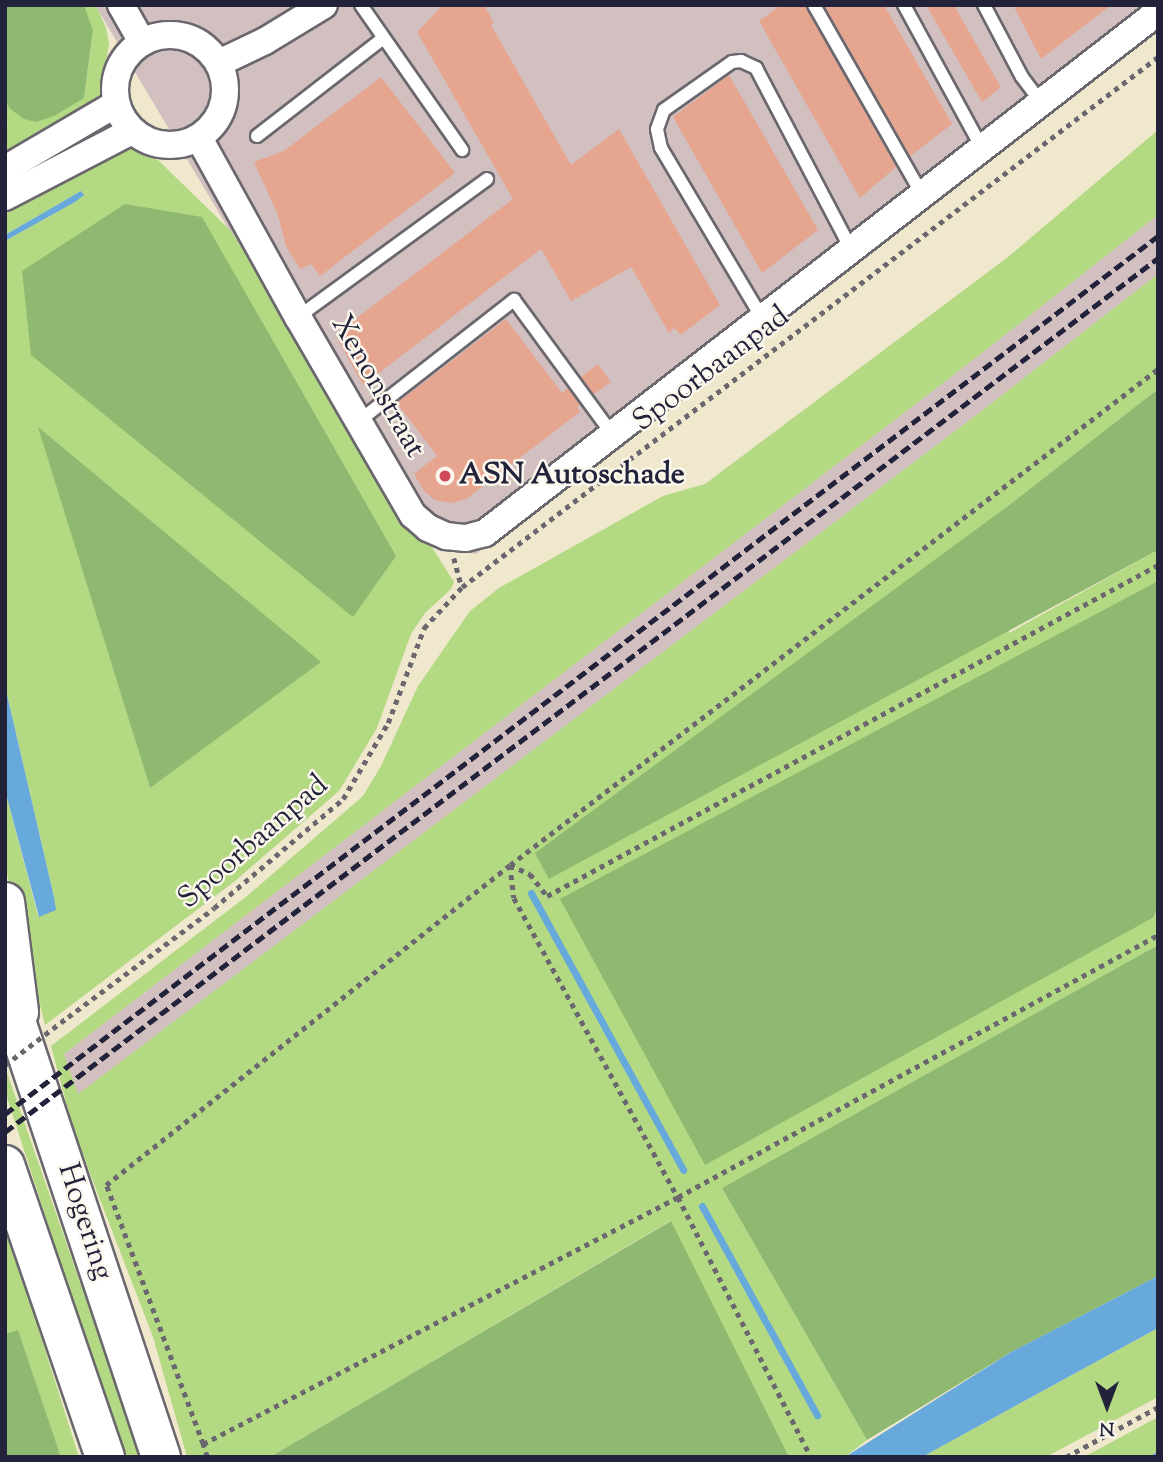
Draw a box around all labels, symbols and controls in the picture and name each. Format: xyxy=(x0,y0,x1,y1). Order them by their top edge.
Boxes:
street label: Spoorbaanpad xyxy=(627,299,797,441)
street label: Xenonstraat xyxy=(322,310,432,464)
place label: ASN Autoschade xyxy=(459,458,685,494)
marker: ASN Autoschade xyxy=(437,468,453,484)
street label: Spoorbaanpad xyxy=(172,768,336,918)
street label: Hogering xyxy=(48,1159,120,1285)
north arrow xyxy=(1072,1371,1142,1441)
text: N xyxy=(1099,1414,1115,1441)

